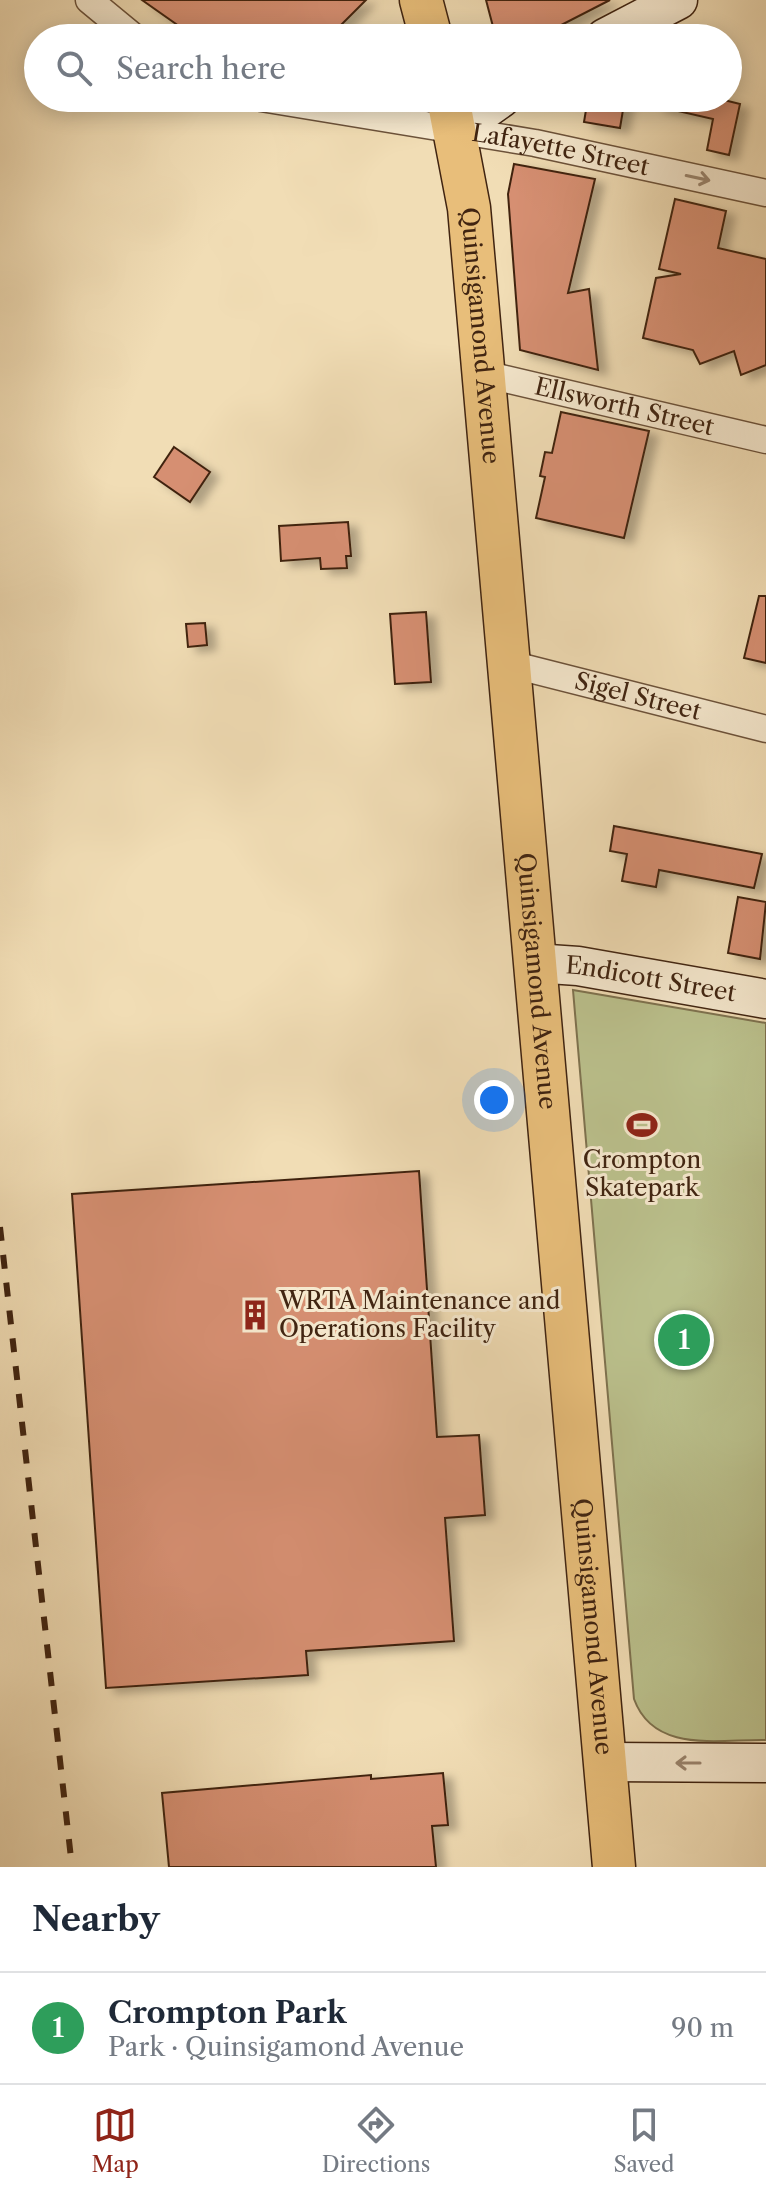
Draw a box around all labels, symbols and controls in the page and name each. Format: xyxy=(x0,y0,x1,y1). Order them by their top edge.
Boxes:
search box xyxy=(24,24,742,112)
icon: search xyxy=(52,46,96,90)
text: Search here xyxy=(116,50,286,87)
street label: Lafayette Street xyxy=(470,118,652,181)
one-way arrow xyxy=(684,171,710,186)
street label: Quinsigamond Avenue xyxy=(455,206,506,465)
street label: Ellsworth Street xyxy=(532,371,717,441)
street label: Sigel Street xyxy=(572,666,705,726)
street label: Quinsigamond Avenue xyxy=(511,851,563,1111)
street label: Endicott Street xyxy=(565,950,739,1008)
your location xyxy=(474,1080,514,1120)
sports icon: Crompton Skatepark xyxy=(625,1108,659,1142)
place label: Crompton Skatepark xyxy=(583,1145,701,1202)
place label: WRTA Maintenance and Operations Facility xyxy=(278,1286,561,1343)
building icon: WRTA Maintenance and Operations Facility xyxy=(238,1298,272,1332)
pin: 1 xyxy=(658,1310,710,1370)
street label: Quinsigamond Avenue xyxy=(568,1497,619,1756)
one-way arrow xyxy=(675,1755,702,1771)
text: Nearby xyxy=(32,1898,160,1940)
text: Crompton Park xyxy=(108,1994,347,2031)
text: 1 xyxy=(52,2012,64,2044)
text: 90 m xyxy=(671,2012,734,2044)
text: Park · Quinsigamond Avenue xyxy=(108,2031,464,2063)
tab: Map xyxy=(91,2103,139,2178)
tab: Directions xyxy=(322,2103,430,2178)
tab: Saved xyxy=(613,2103,674,2178)

